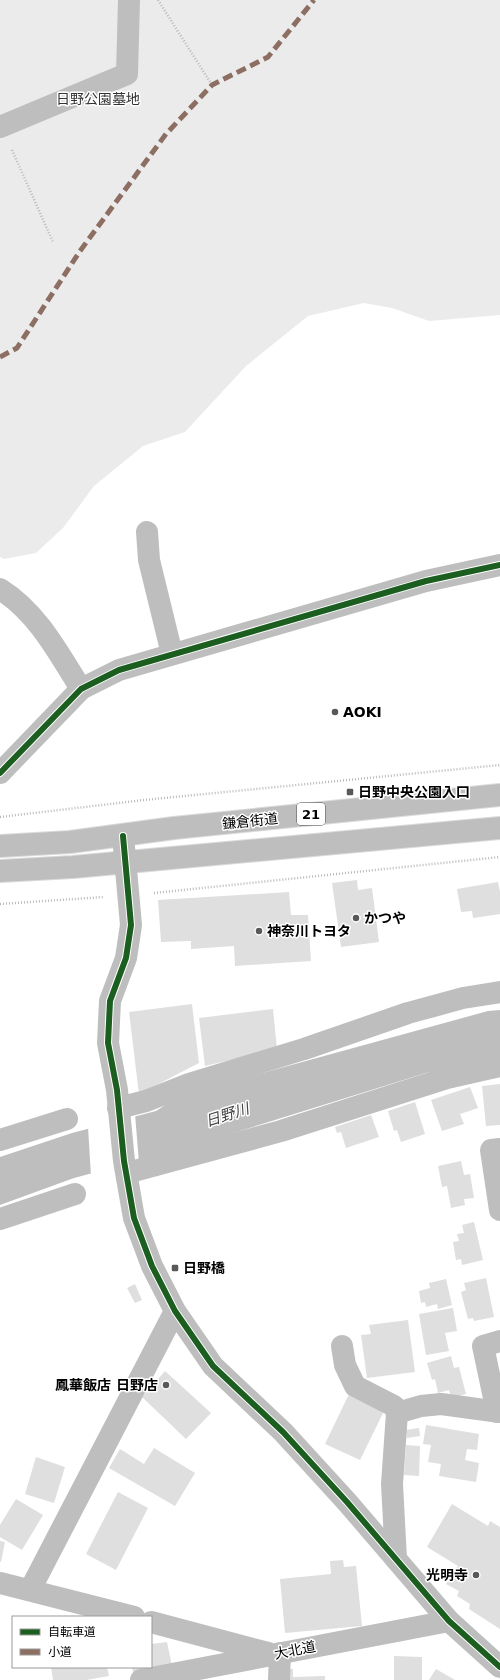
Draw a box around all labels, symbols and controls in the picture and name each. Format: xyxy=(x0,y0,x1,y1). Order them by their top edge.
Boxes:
park label: 日野公園墓地 xyxy=(56,91,140,107)
place label: AOKI xyxy=(343,704,382,720)
marker: AOKI xyxy=(330,707,340,717)
place label: 日野中央公園入口 xyxy=(358,784,470,800)
marker: 日野中央公園入口 xyxy=(345,787,355,797)
road number: 21 xyxy=(297,803,325,825)
street label: 鎌倉街道 xyxy=(221,810,279,832)
place label: かつや xyxy=(364,910,406,926)
marker: かつや xyxy=(351,913,361,923)
place label: 神奈川トヨタ xyxy=(267,923,351,939)
marker: 神奈川トヨタ xyxy=(254,926,264,936)
water label: 日野川 xyxy=(203,1099,253,1131)
place label: 日野橋 xyxy=(183,1260,225,1276)
marker: 日野橋 xyxy=(170,1263,180,1273)
place label: 鳳華飯店 日野店 xyxy=(55,1377,158,1393)
marker: 鳳華飯店 日野店 xyxy=(161,1380,171,1390)
place label: 光明寺 xyxy=(426,1567,468,1583)
marker: 光明寺 xyxy=(471,1570,481,1580)
legend xyxy=(12,1616,152,1668)
text: 自転車道 xyxy=(48,1625,96,1639)
street label: 大北道 xyxy=(273,1638,317,1662)
text: 小道 xyxy=(48,1645,72,1659)

